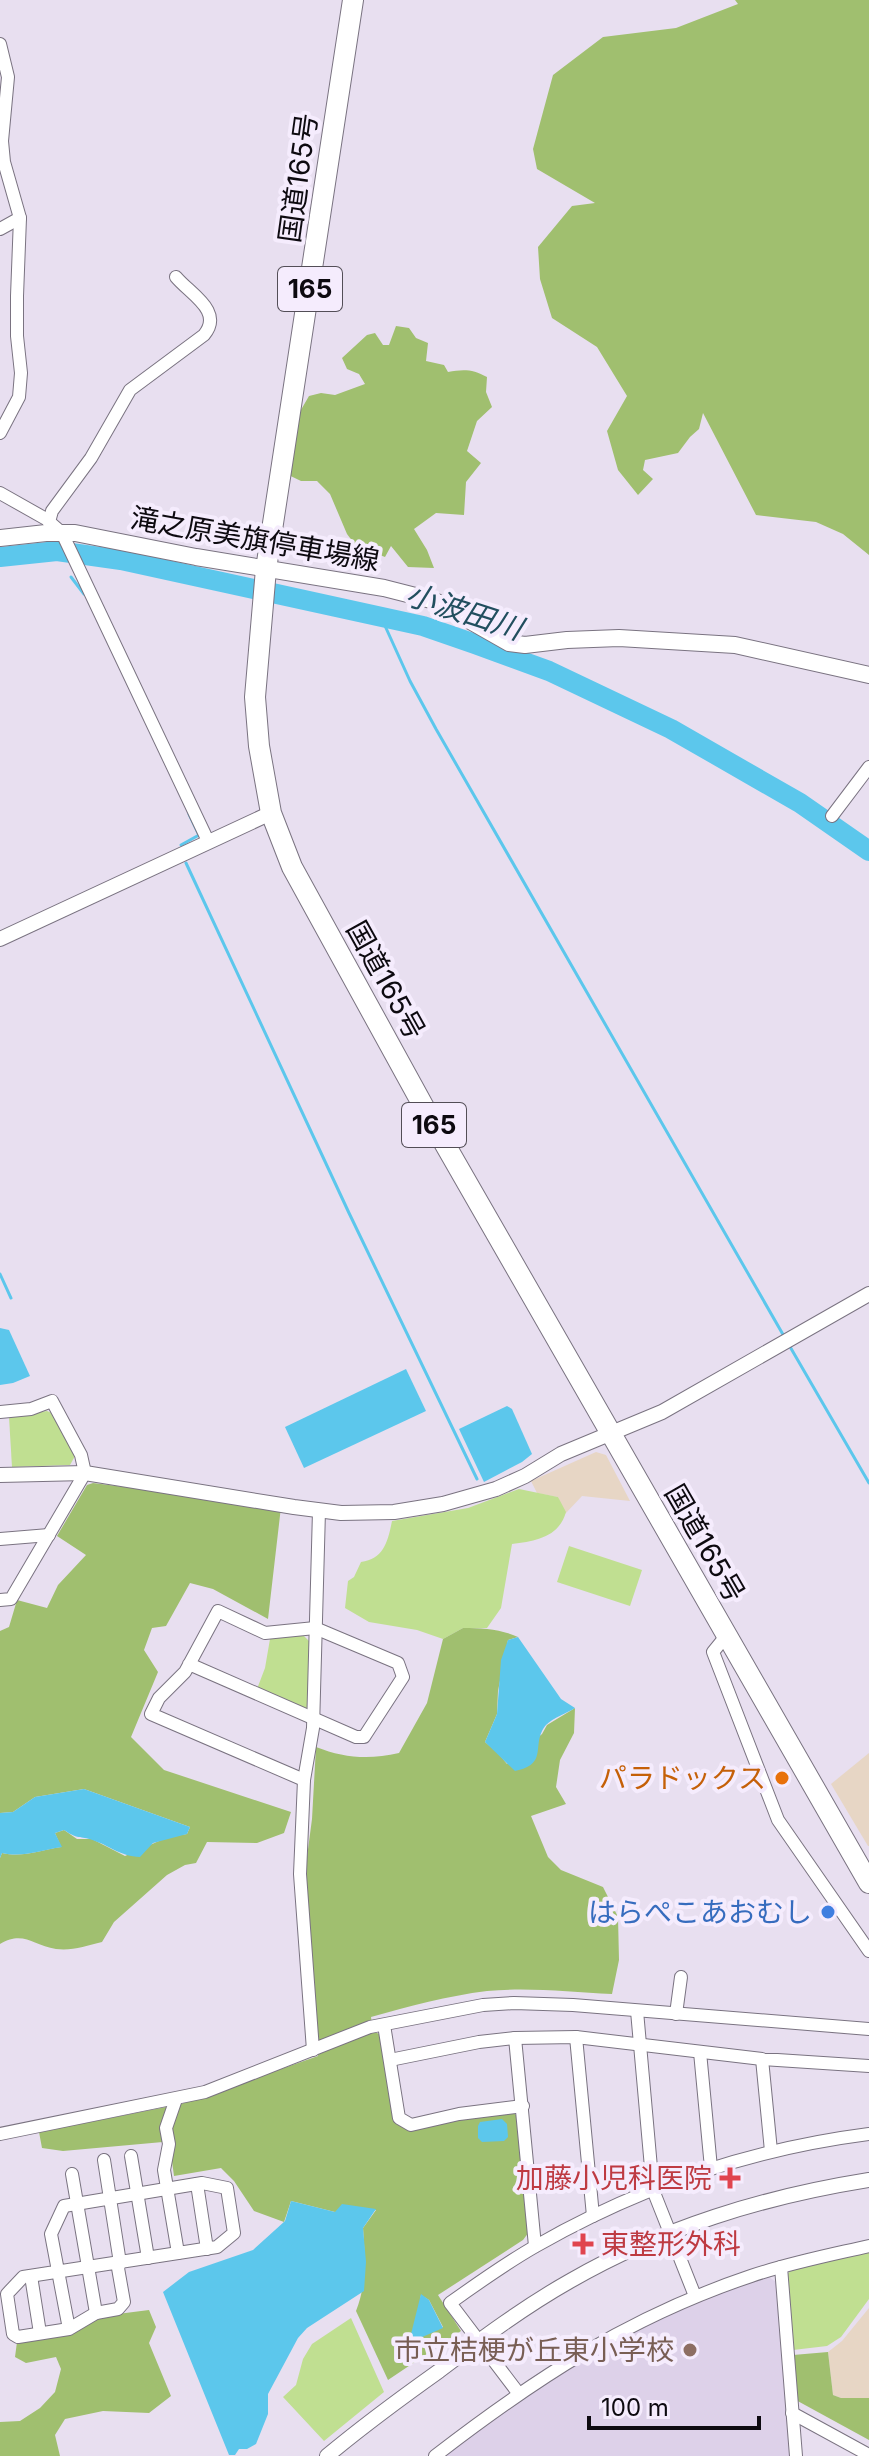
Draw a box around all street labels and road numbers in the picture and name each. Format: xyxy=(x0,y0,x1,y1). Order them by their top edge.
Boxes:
street label: 国道165号 xyxy=(272,111,324,245)
road number: 165 xyxy=(278,267,342,311)
street label: 滝之原美旗停車場線 xyxy=(128,500,382,578)
street label: 国道165号 xyxy=(340,915,432,1045)
road number: 165 xyxy=(402,1103,466,1147)
street label: 国道165号 xyxy=(658,1478,752,1608)

